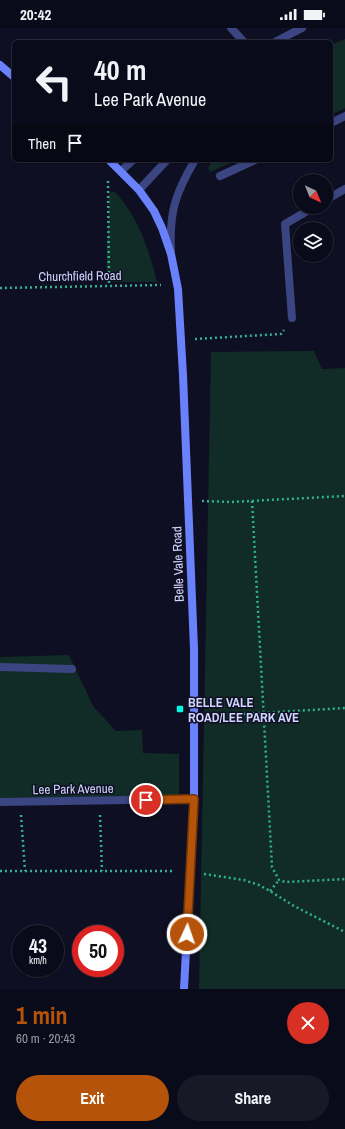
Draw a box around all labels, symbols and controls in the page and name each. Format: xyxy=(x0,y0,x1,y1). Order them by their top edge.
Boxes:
text: 20:42 xyxy=(20,4,51,25)
text: 40 m xyxy=(94,51,146,89)
icon: left xyxy=(28,56,80,108)
text: Lee Park Avenue xyxy=(94,87,206,112)
icon: arrive xyxy=(64,132,86,154)
text: Then xyxy=(28,133,56,154)
north arrow xyxy=(293,174,333,214)
map controls xyxy=(293,174,333,262)
button: layers xyxy=(293,222,333,262)
street label: Churchfield Road xyxy=(38,267,122,285)
street label: Belle Vale Road xyxy=(168,526,188,602)
place label: BELLE VALE ROAD/LEE PARK AVE xyxy=(188,694,299,726)
marker: BELLE VALE ROAD/LEE PARK AVE xyxy=(175,704,185,714)
street label: Lee Park Avenue xyxy=(32,780,114,798)
pin xyxy=(129,783,163,817)
icon: arrive xyxy=(135,789,157,811)
position arrow xyxy=(166,913,208,955)
speed limit sign: 50 xyxy=(72,925,124,977)
text: 43 xyxy=(29,932,47,959)
text: km/h xyxy=(29,954,47,967)
text: 1 min xyxy=(16,999,67,1031)
button: close xyxy=(287,1002,329,1044)
text: 60 m · 20:43 xyxy=(16,1030,75,1047)
button: Exit xyxy=(16,1075,169,1121)
button: Share xyxy=(177,1075,329,1121)

